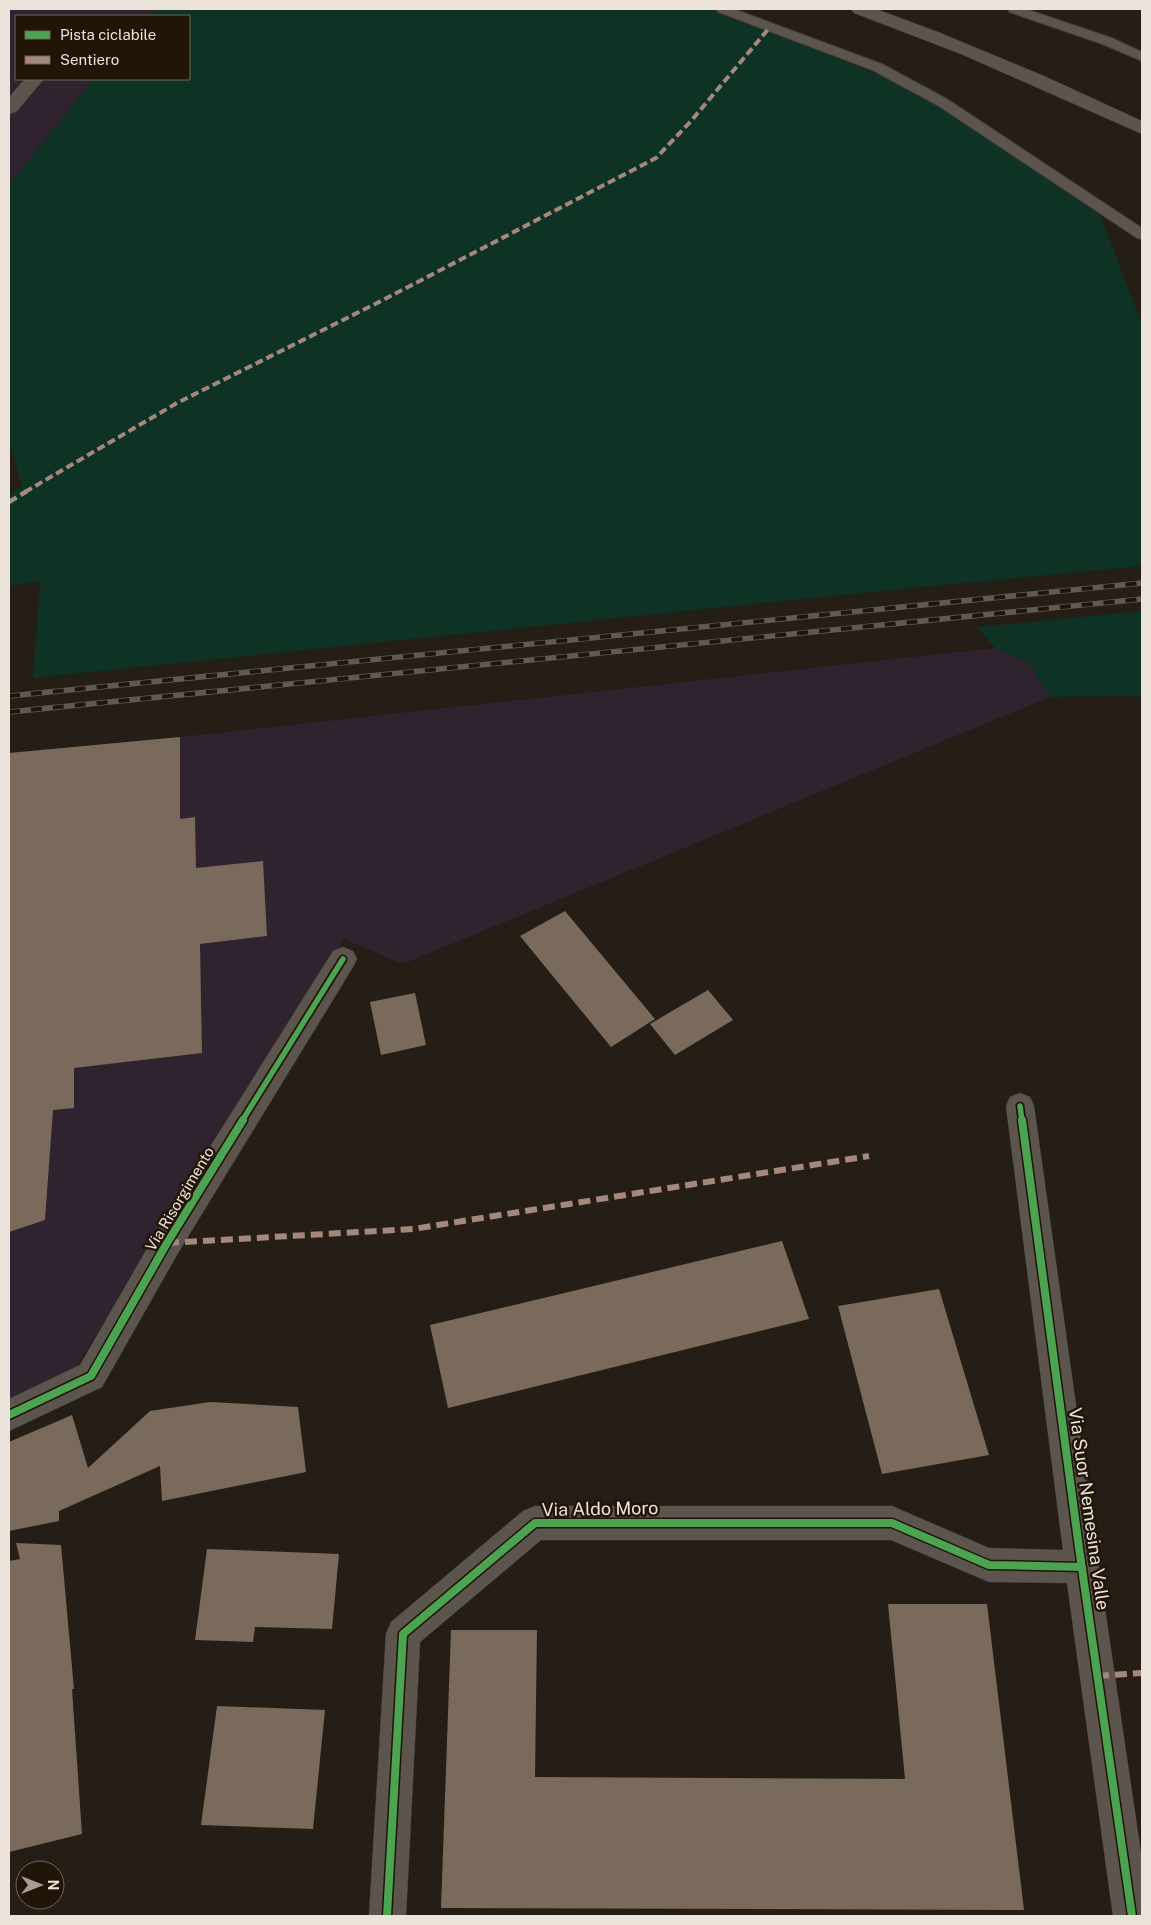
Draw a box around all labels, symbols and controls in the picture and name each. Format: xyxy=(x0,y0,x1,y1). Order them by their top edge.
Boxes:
legend xyxy=(15,15,190,80)
text: Pista ciclabile xyxy=(60,26,156,43)
text: Sentiero xyxy=(60,51,119,68)
street label: Via Risorgimento xyxy=(142,1144,217,1254)
street label: Via Suor Nemesina Valle xyxy=(1065,1406,1114,1611)
street label: Via Aldo Moro xyxy=(541,1497,659,1520)
north arrow xyxy=(15,1860,65,1910)
text: N xyxy=(45,1880,61,1890)

